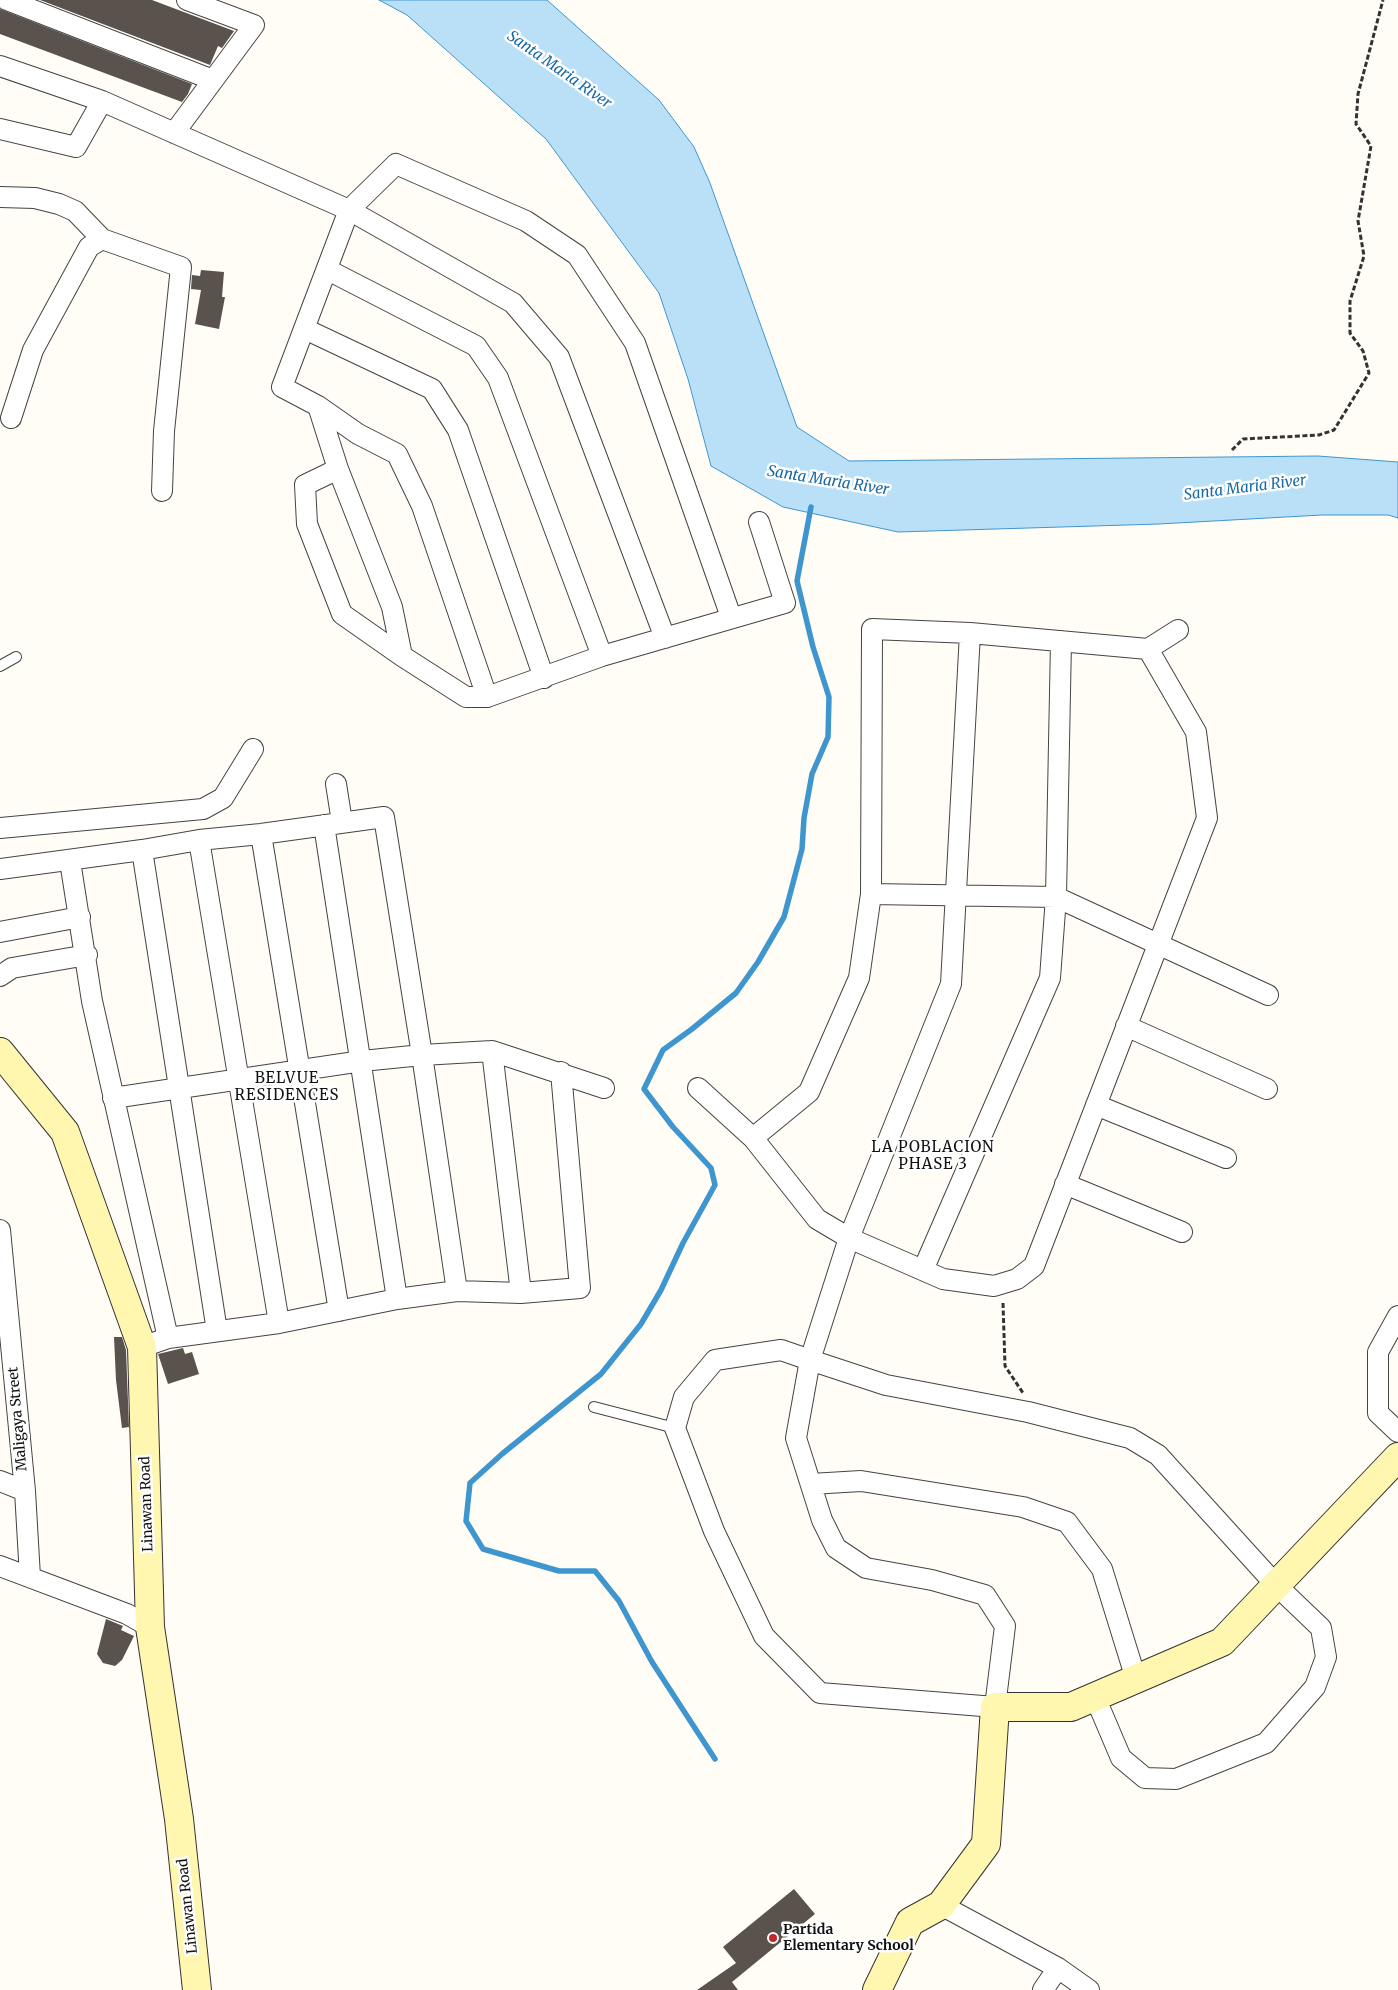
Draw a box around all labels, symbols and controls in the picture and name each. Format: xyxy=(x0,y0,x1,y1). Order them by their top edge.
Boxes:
water label: Santa Maria River xyxy=(504,27,614,113)
water label: Santa Maria River xyxy=(766,463,890,499)
water label: Santa Maria River xyxy=(1183,472,1307,504)
district label: BELVUE RESIDENCES xyxy=(233,1070,341,1105)
district label: LA POBLACION PHASE 3 xyxy=(870,1139,996,1174)
street label: Maligaya Street xyxy=(5,1366,31,1472)
street label: Linawan Road xyxy=(137,1456,157,1552)
street label: Linawan Road xyxy=(175,1858,201,1954)
place label: Partida Elementary School xyxy=(783,1922,914,1954)
marker: Partida Elementary School xyxy=(767,1932,779,1944)

